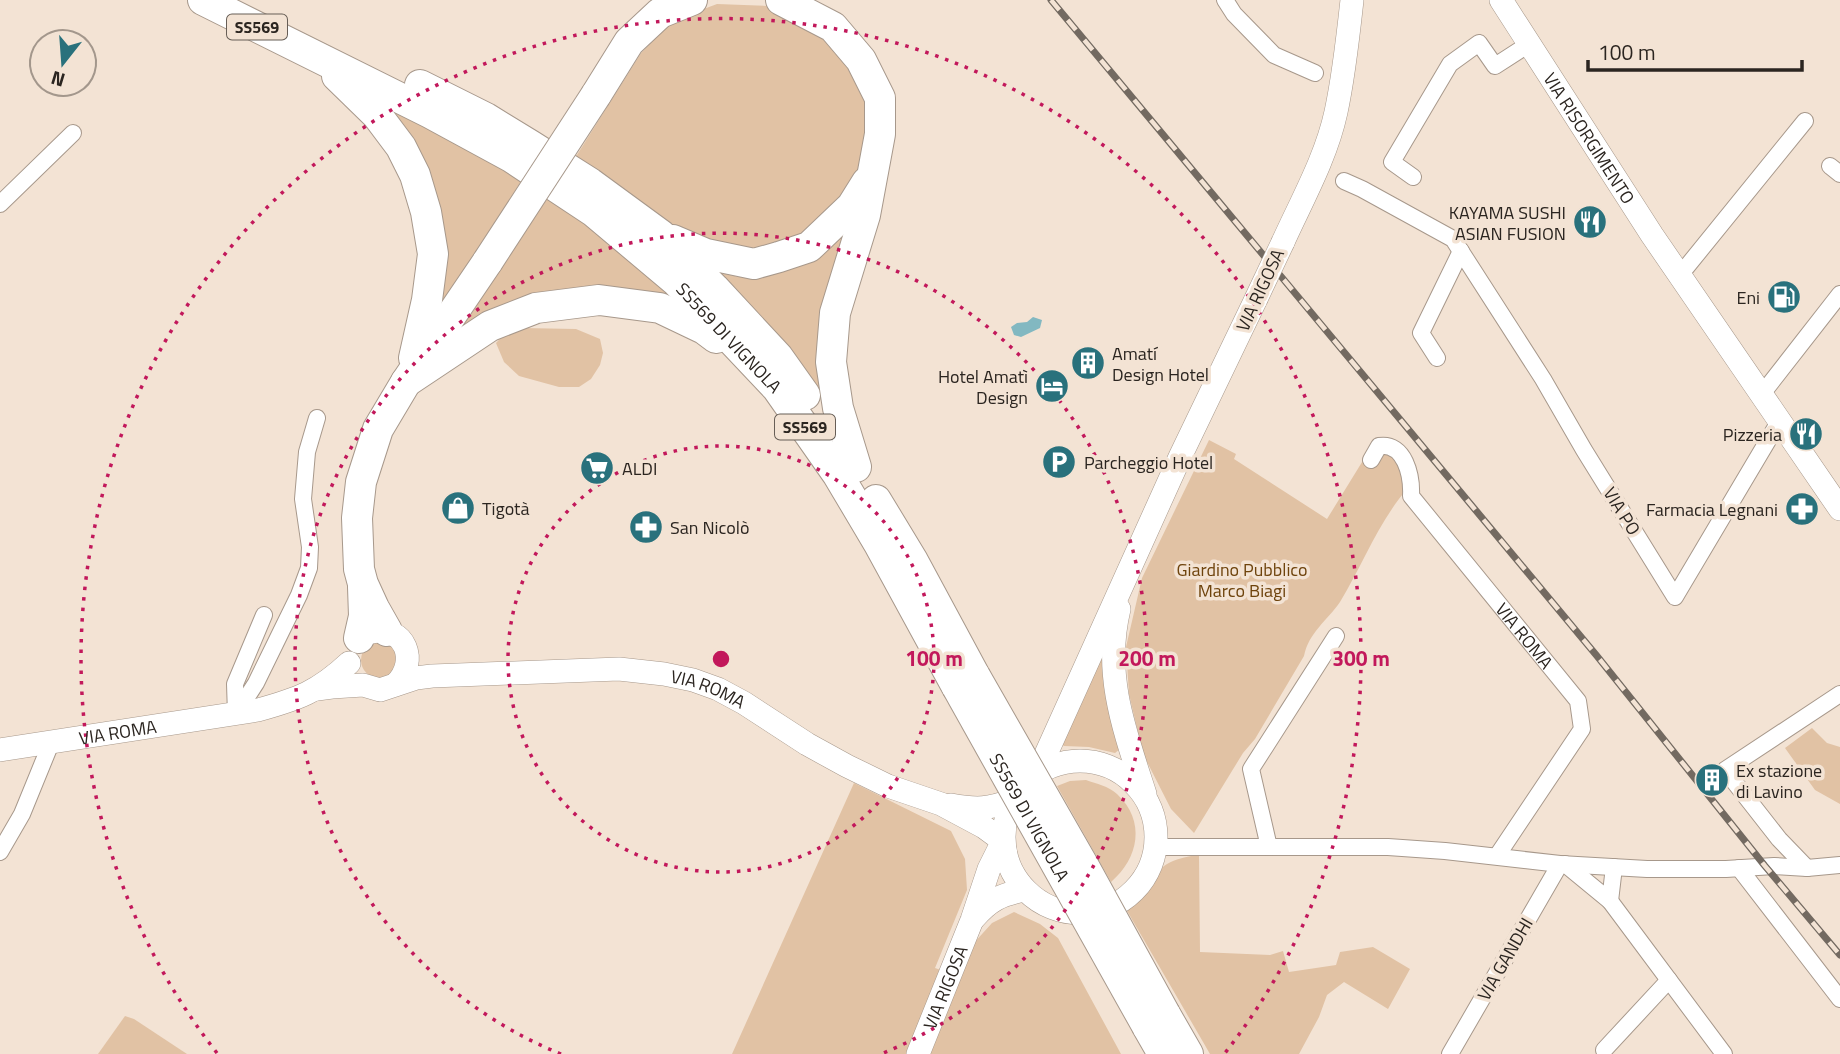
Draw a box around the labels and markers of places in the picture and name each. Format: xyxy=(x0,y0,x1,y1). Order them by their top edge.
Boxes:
place label: KAYAMA SUSHI ASIAN FUSION xyxy=(1449,199,1566,247)
restaurant icon: KAYAMA SUSHI ASIAN FUSION xyxy=(1571,203,1609,241)
fuel station icon: Eni xyxy=(1765,278,1803,316)
place label: Eni xyxy=(1736,284,1760,311)
place label: Amatí Design Hotel xyxy=(1112,340,1209,388)
building icon: Amatí Design Hotel xyxy=(1069,344,1107,382)
place label: Hotel Amatì Design xyxy=(938,363,1028,411)
hotel icon: Hotel Amatì Design xyxy=(1033,367,1071,405)
restaurant icon: Pizzeria xyxy=(1787,415,1825,453)
place label: Pizzeria xyxy=(1723,421,1782,448)
parking icon: Parcheggio Hotel xyxy=(1040,443,1078,481)
supermarket icon: ALDI xyxy=(578,449,616,487)
place label: Parcheggio Hotel xyxy=(1084,449,1213,476)
place label: ALDI xyxy=(622,455,657,482)
shop icon: Tigotà xyxy=(439,489,477,527)
pharmacy icon: Farmacia Legnani xyxy=(1783,490,1821,528)
place label: Tigotà xyxy=(482,495,529,522)
place label: Farmacia Legnani xyxy=(1646,496,1778,523)
pharmacy icon: San Nicolò xyxy=(627,508,665,546)
place label: San Nicolò xyxy=(670,514,749,541)
centre of rings xyxy=(709,647,733,671)
place label: Ex stazione di Lavino xyxy=(1736,757,1822,805)
building icon: Ex stazione di Lavino xyxy=(1693,761,1731,799)

